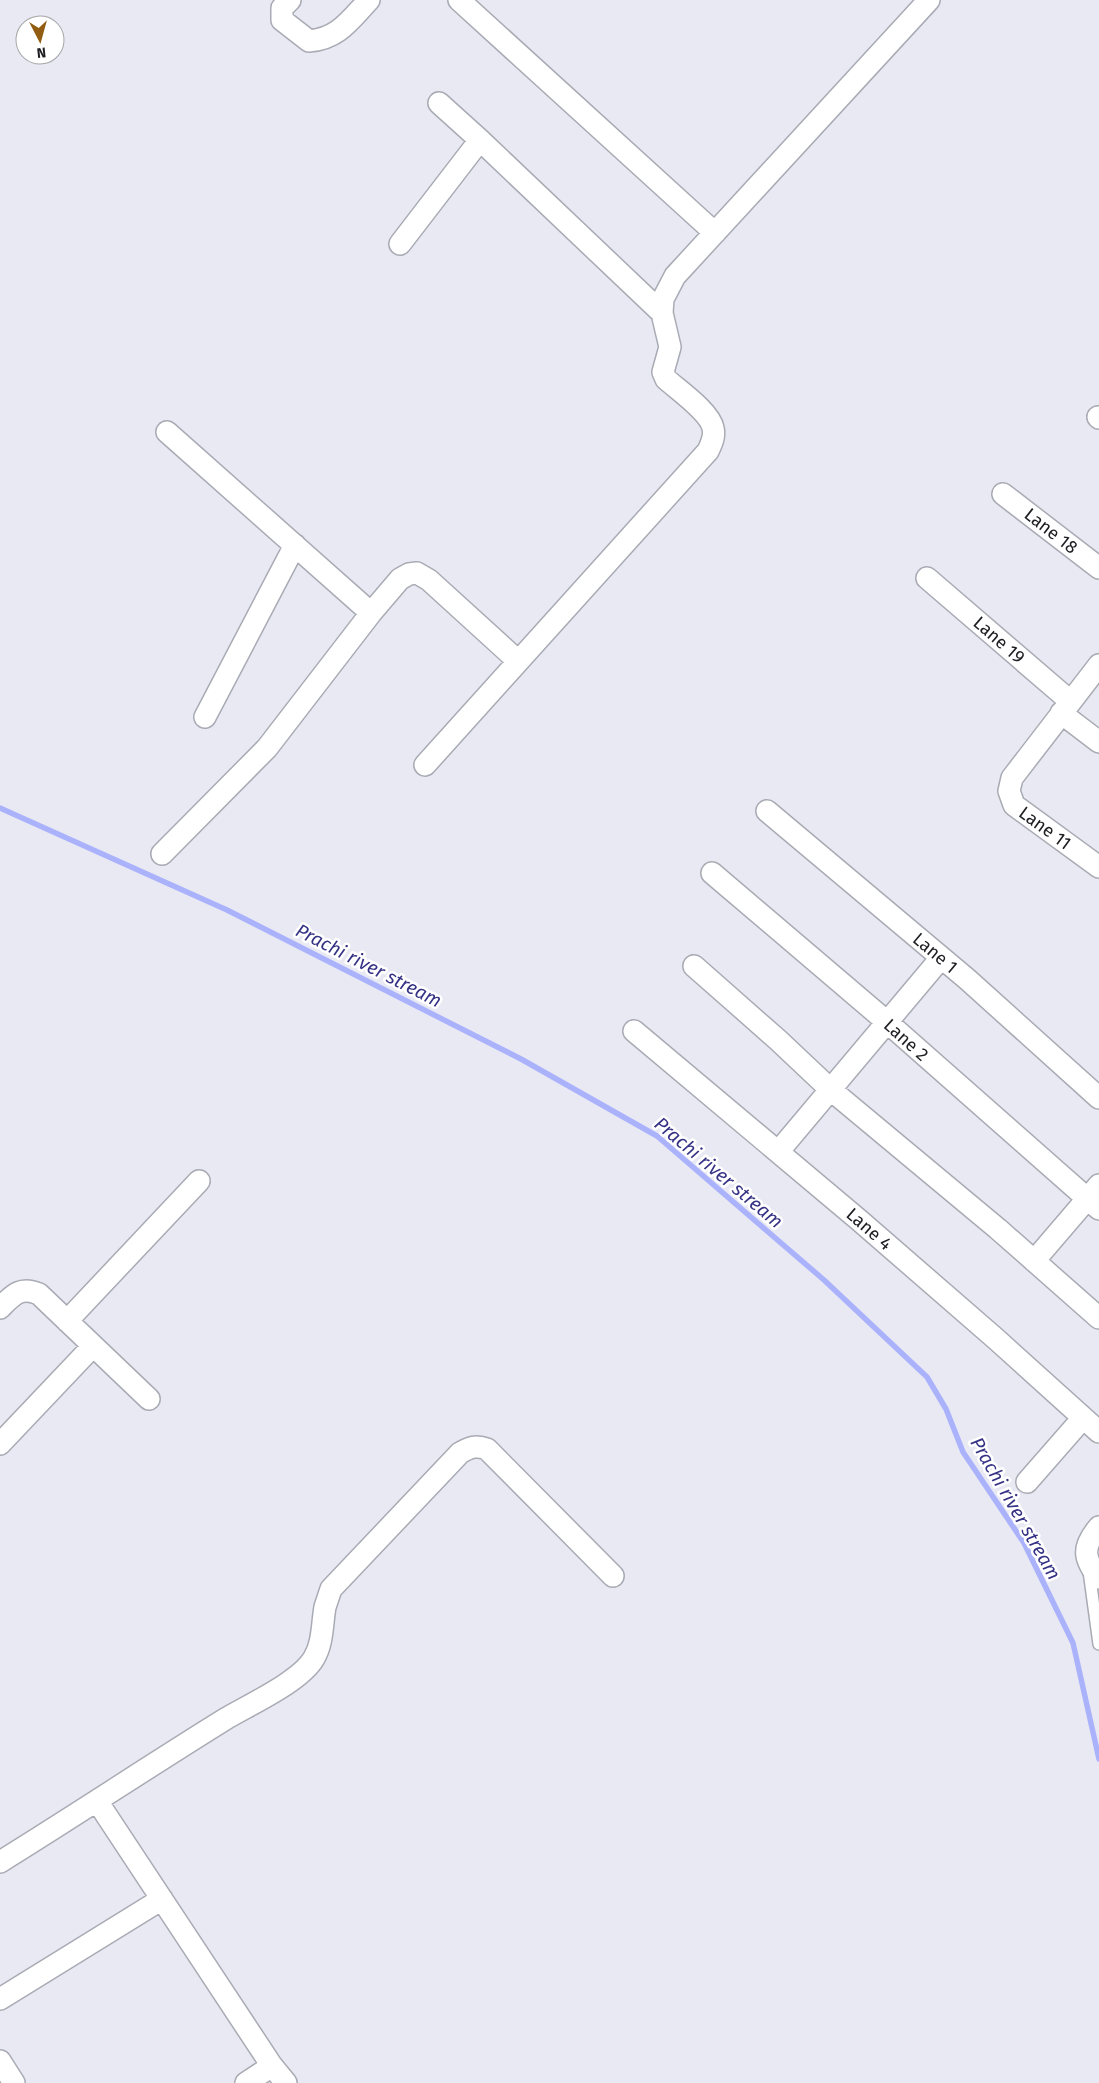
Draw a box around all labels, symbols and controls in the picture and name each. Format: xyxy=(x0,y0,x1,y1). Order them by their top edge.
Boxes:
north arrow xyxy=(15,15,65,65)
text: N xyxy=(36,43,47,61)
street label: Lane 18 xyxy=(1020,503,1082,559)
street label: Lane 19 xyxy=(969,612,1029,668)
street label: Lane 11 xyxy=(1015,802,1075,854)
water label: Prachi river stream xyxy=(292,919,446,1012)
street label: Lane 1 xyxy=(908,928,962,978)
street label: Lane 2 xyxy=(879,1014,933,1066)
water label: Prachi river stream xyxy=(650,1112,788,1233)
street label: Lane 4 xyxy=(842,1203,897,1255)
water label: Prachi river stream xyxy=(965,1433,1066,1584)

